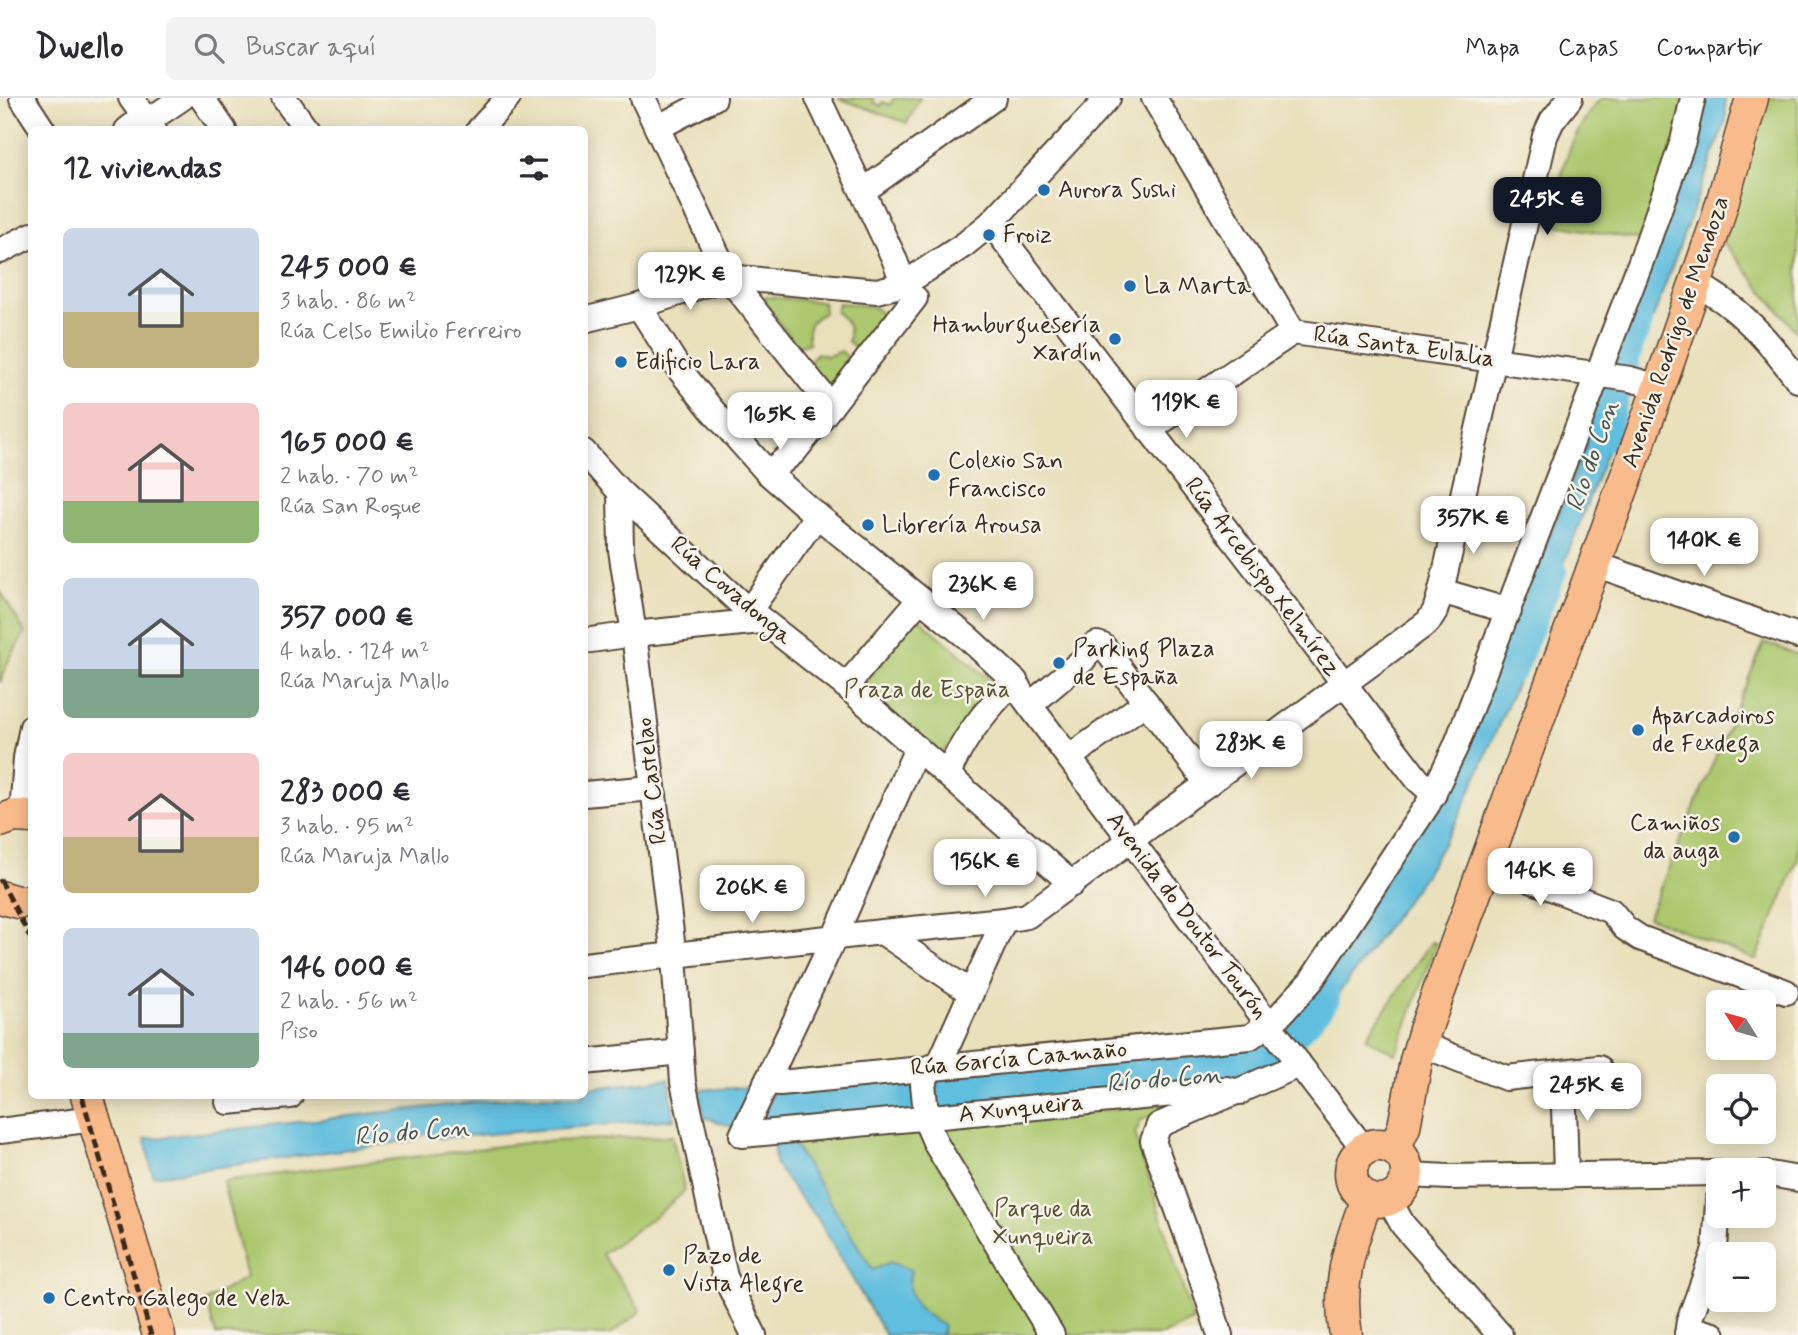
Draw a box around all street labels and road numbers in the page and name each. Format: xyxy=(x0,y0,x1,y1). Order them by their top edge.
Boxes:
street label: Avenida Rodrigo de Mendoza xyxy=(1615,192,1737,472)
street label: Rúa Santa Eulalia xyxy=(1311,319,1497,375)
street label: Rúa Arcebispo Xelmírez xyxy=(1177,471,1347,683)
street label: Rúa Covadonga xyxy=(662,529,799,654)
street label: Rúa Castelao xyxy=(629,716,675,846)
street label: Avenida do Doutor Tourón xyxy=(1099,806,1275,1026)
street label: Rúa García Caamaño xyxy=(909,1034,1129,1084)
street label: A Xunqueira xyxy=(957,1087,1085,1131)

